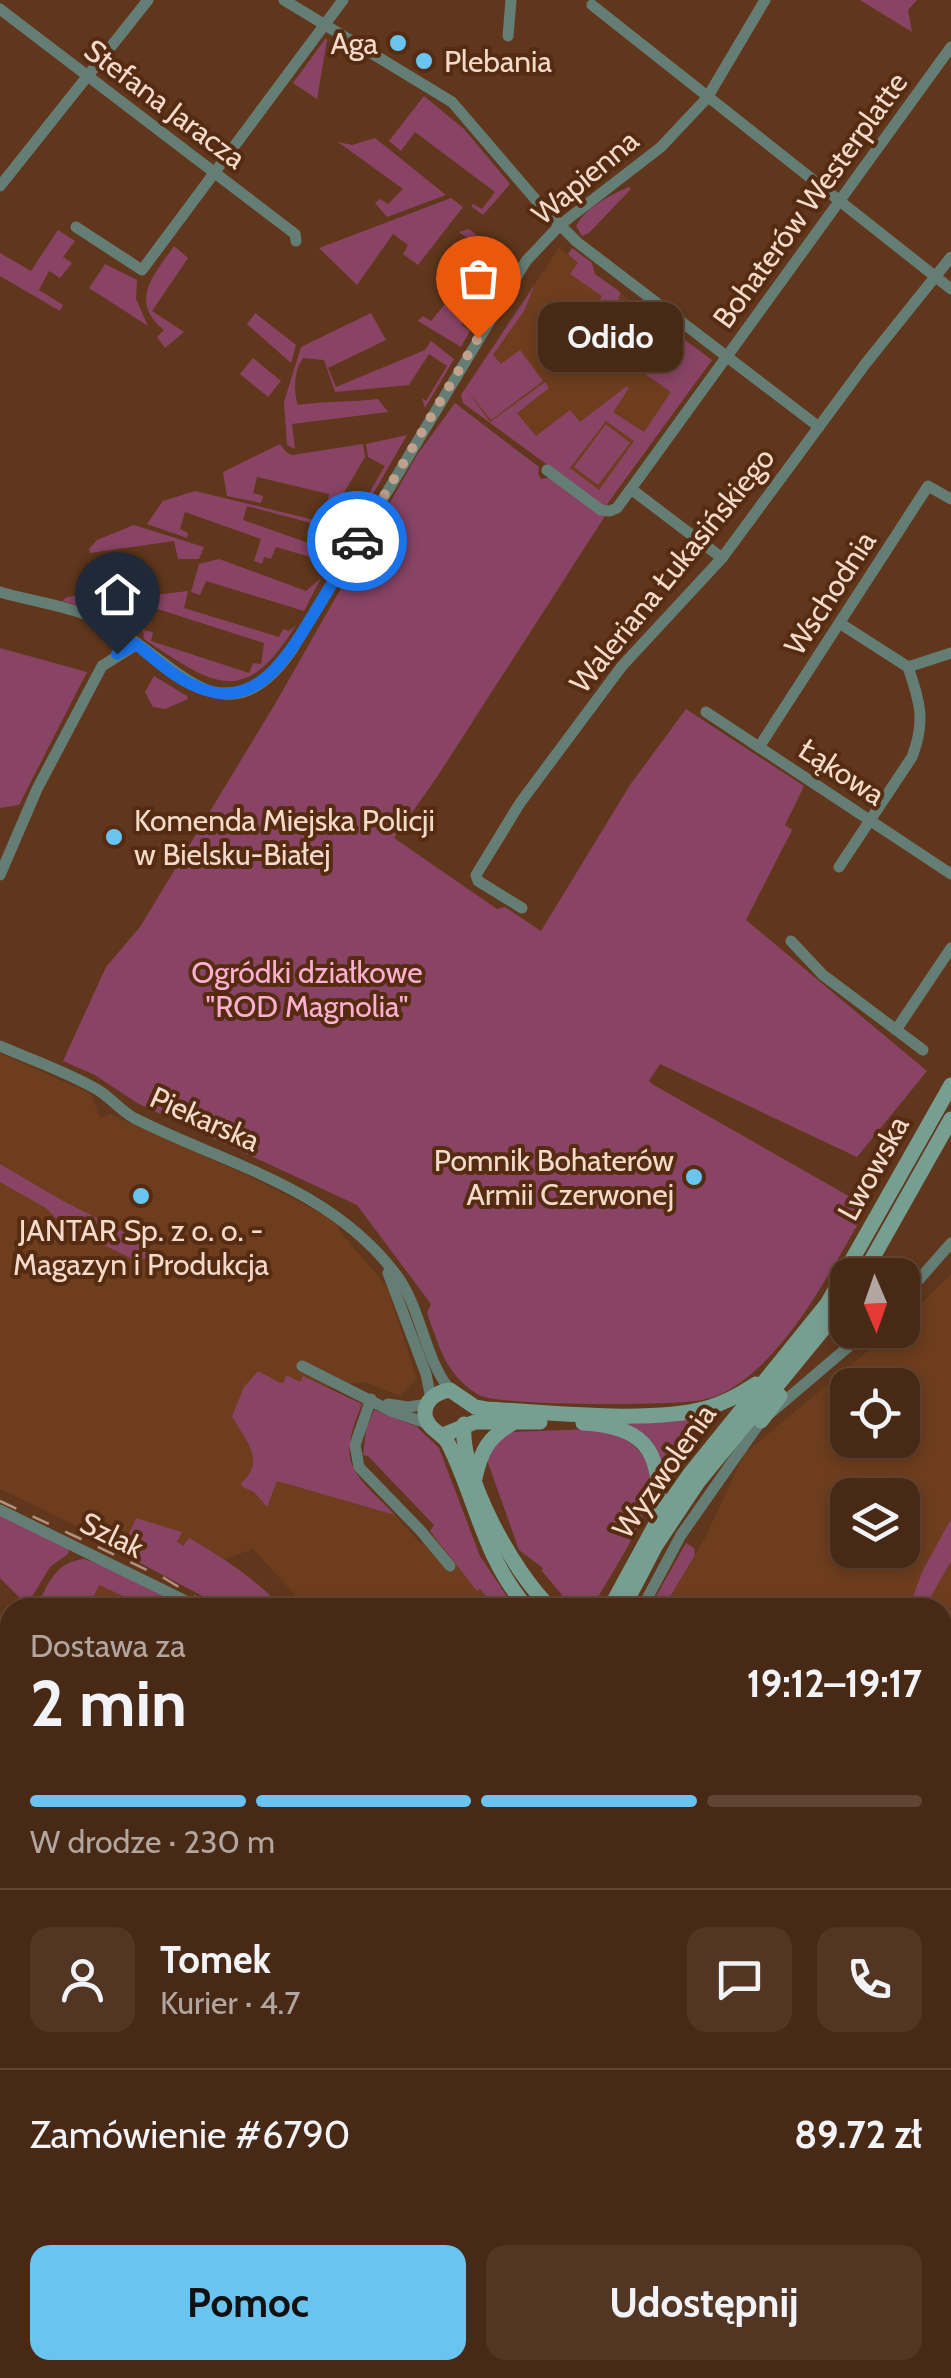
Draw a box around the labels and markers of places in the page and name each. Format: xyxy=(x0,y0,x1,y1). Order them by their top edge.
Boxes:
place label: Aga xyxy=(330,25,379,62)
marker: Aga xyxy=(387,32,409,54)
place label: Plebania xyxy=(444,43,552,80)
marker: Plebania xyxy=(413,50,435,72)
pin xyxy=(436,236,521,339)
callout: Odido xyxy=(538,303,683,373)
pin xyxy=(75,552,160,655)
place label: Komenda Miejska Policji w Bielsku-Białej xyxy=(134,802,435,873)
marker: Komenda Miejska Policji w Bielsku-Białej xyxy=(103,826,125,848)
place label: Pomnik Bohaterów Armii Czerwonej xyxy=(434,1142,674,1213)
marker: Pomnik Bohaterów Armii Czerwonej xyxy=(683,1166,705,1188)
marker: JANTAR Sp. z o. o. - Magazyn i Produkcja xyxy=(130,1185,152,1207)
place label: JANTAR Sp. z o. o. - Magazyn i Produkcja xyxy=(13,1212,270,1283)

